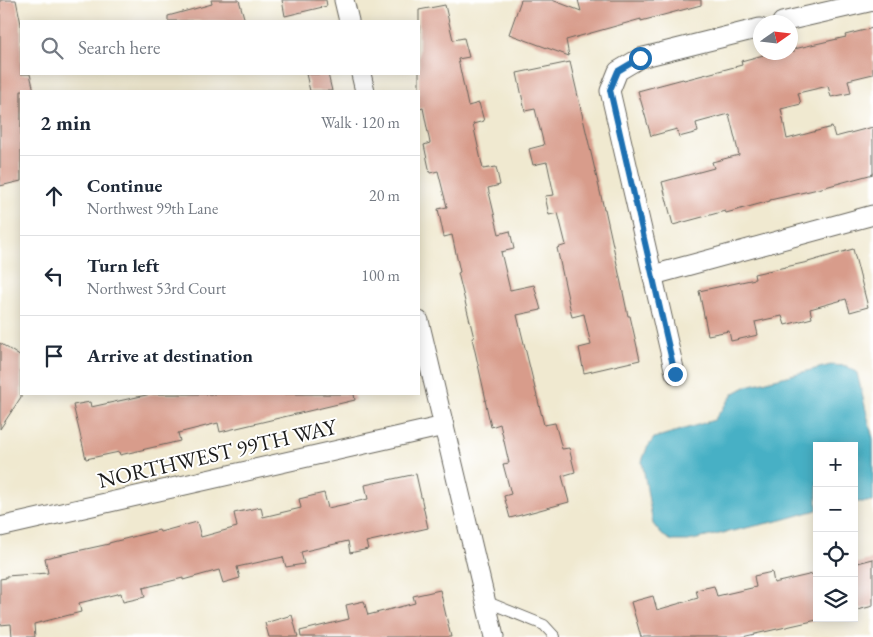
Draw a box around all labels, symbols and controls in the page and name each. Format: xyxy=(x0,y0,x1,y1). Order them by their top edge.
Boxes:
north arrow xyxy=(753,15,798,60)
search box xyxy=(20,20,420,75)
icon: search xyxy=(38,34,66,62)
text: Search here xyxy=(78,35,160,60)
route start xyxy=(629,47,652,70)
text: 2 min xyxy=(40,109,91,136)
text: Walk · 120 m xyxy=(321,112,400,133)
text: Continue xyxy=(87,173,162,198)
icon: ahead xyxy=(40,182,68,210)
text: 20 m xyxy=(369,185,400,206)
text: Northwest 99th Lane xyxy=(87,198,218,219)
text: Turn left xyxy=(87,253,159,278)
icon: left xyxy=(40,262,68,290)
text: 100 m xyxy=(361,265,400,286)
text: Northwest 53rd Court xyxy=(87,278,226,299)
icon: arrive xyxy=(40,342,68,370)
text: Arrive at destination xyxy=(87,343,253,368)
route end xyxy=(664,363,687,386)
street label: NORTHWEST 99TH WAY xyxy=(95,412,340,495)
map controls xyxy=(813,442,858,622)
button: + xyxy=(813,442,858,487)
button: − xyxy=(813,487,858,532)
button: locate xyxy=(813,532,858,577)
button: layers xyxy=(813,577,858,622)

